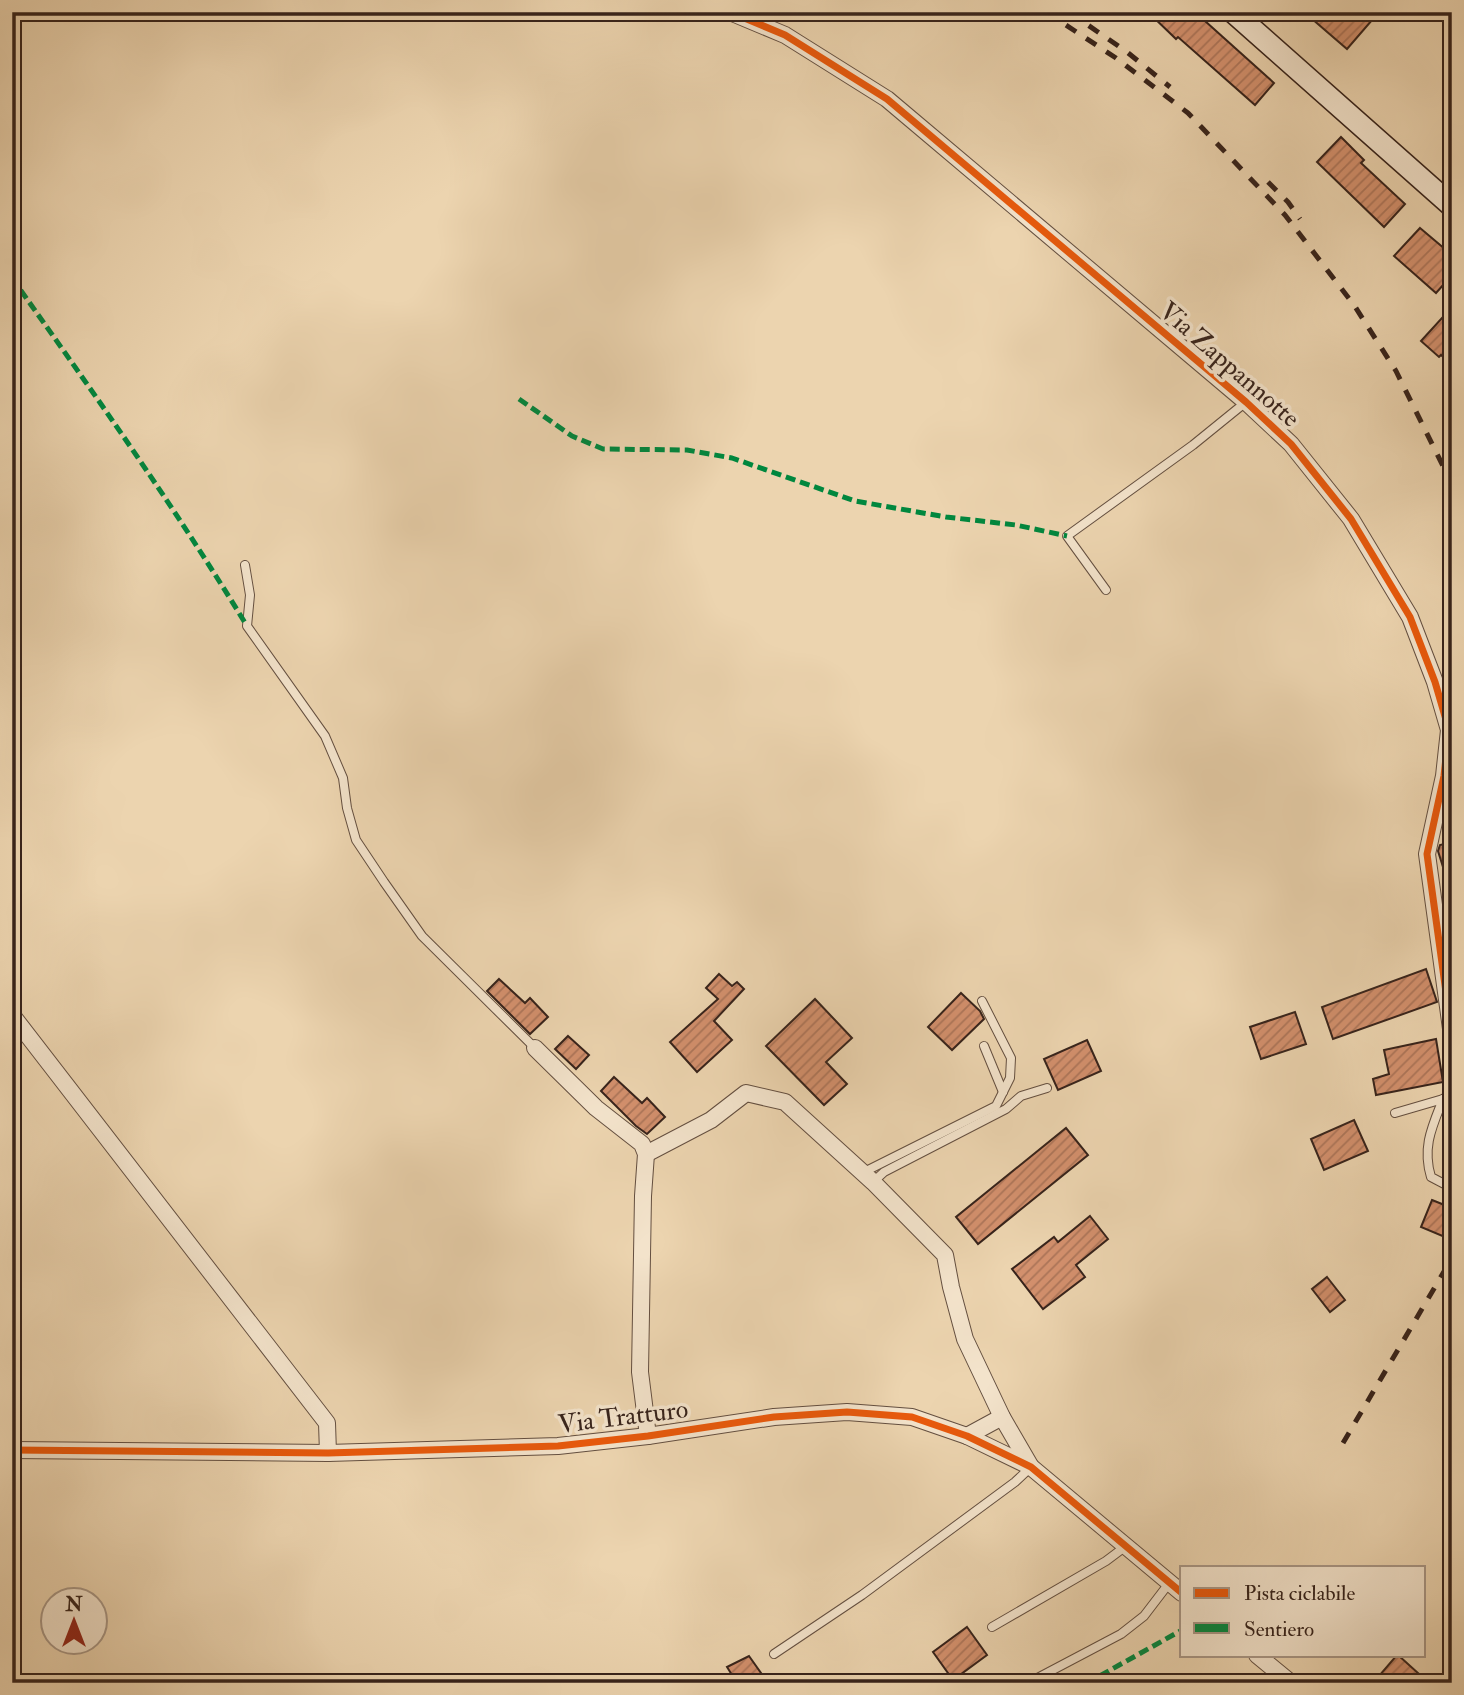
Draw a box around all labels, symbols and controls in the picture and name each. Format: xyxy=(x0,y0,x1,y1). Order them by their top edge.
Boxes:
street label: Via Zappannotte xyxy=(1152,295,1306,435)
street label: Via Tratturo xyxy=(556,1393,690,1441)
legend xyxy=(1180,1566,1426,1656)
text: Pista ciclabile xyxy=(1244,1580,1355,1607)
north arrow xyxy=(38,1586,108,1656)
text: N xyxy=(64,1593,83,1617)
text: Sentiero xyxy=(1244,1616,1314,1643)

